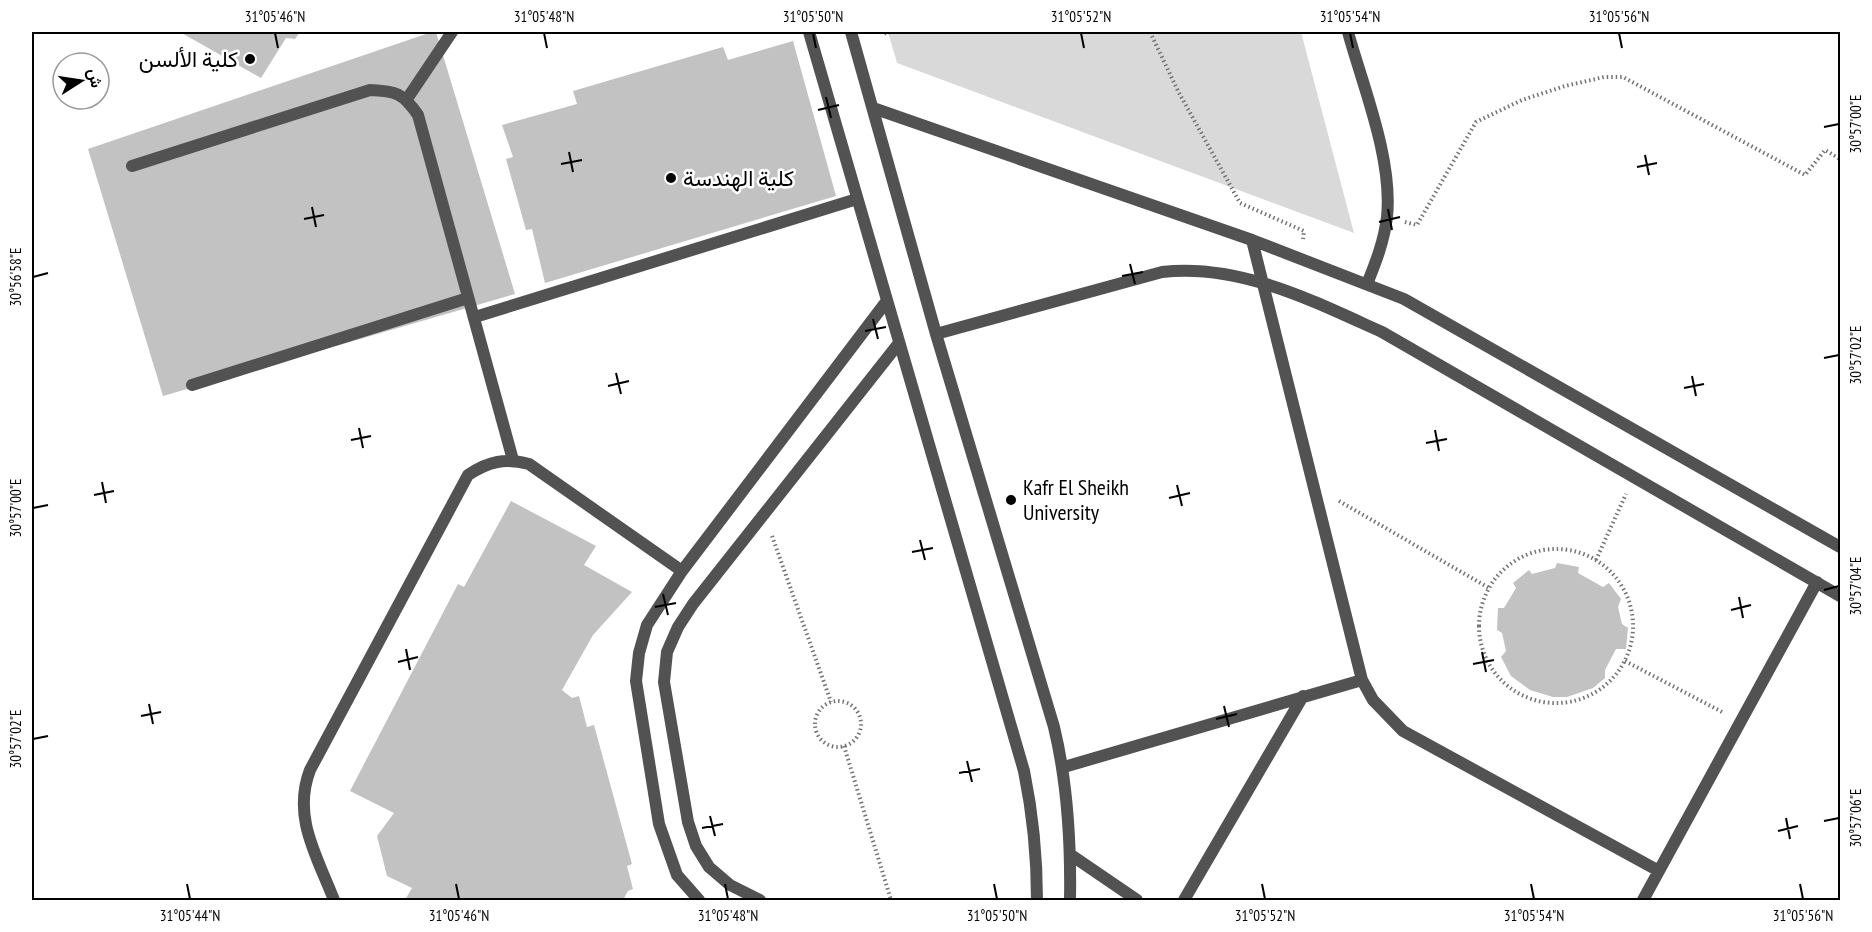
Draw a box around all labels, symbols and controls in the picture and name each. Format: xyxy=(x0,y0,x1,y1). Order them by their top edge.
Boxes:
text: 31°05'46"N xyxy=(245,7,305,26)
text: 31°05'48"N xyxy=(514,7,574,26)
text: 31°05'50"N xyxy=(783,7,843,26)
text: 31°05'52"N xyxy=(1051,7,1111,26)
text: 31°05'54"N xyxy=(1320,7,1380,26)
text: 31°05'56"N xyxy=(1589,7,1649,26)
place label: كلية الألسن xyxy=(139,45,238,73)
north arrow xyxy=(51,51,111,111)
marker: كلية الألسن xyxy=(243,52,257,66)
text: ش xyxy=(84,66,107,89)
text: 30°57'00"E xyxy=(1846,94,1865,154)
place label: كلية الهندسة xyxy=(683,164,794,192)
marker: كلية الهندسة xyxy=(664,171,678,185)
text: 30°56'58"E xyxy=(6,247,25,307)
text: 30°57'02"E xyxy=(1846,325,1865,385)
place label: Kafr El Sheikh University xyxy=(1023,473,1129,526)
text: 30°57'00"E xyxy=(6,478,25,538)
marker: Kafr El Sheikh University xyxy=(1004,493,1018,507)
text: 30°57'04"E xyxy=(1846,556,1865,616)
text: 30°57'02"E xyxy=(6,709,25,769)
text: 30°57'06"E xyxy=(1846,788,1865,848)
text: 31°05'44"N xyxy=(160,906,220,925)
text: 31°05'46"N xyxy=(429,906,489,925)
text: 31°05'48"N xyxy=(698,906,758,925)
text: 31°05'50"N xyxy=(967,906,1027,925)
text: 31°05'52"N xyxy=(1235,906,1295,925)
text: 31°05'54"N xyxy=(1504,906,1564,925)
text: 31°05'56"N xyxy=(1773,906,1833,925)

